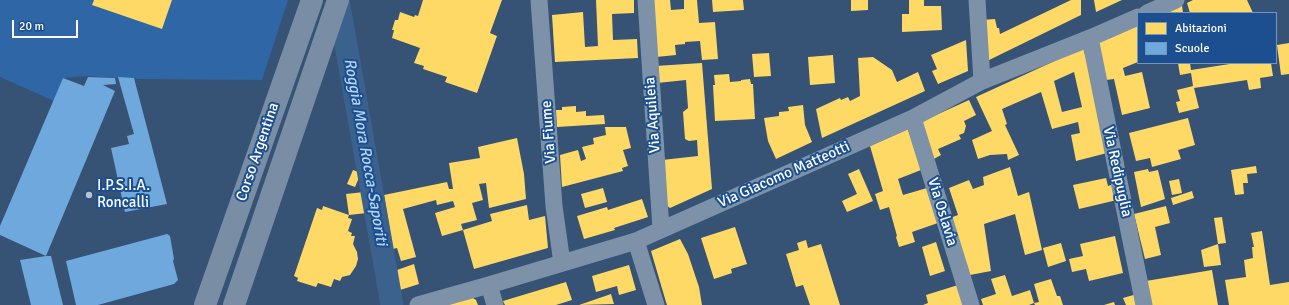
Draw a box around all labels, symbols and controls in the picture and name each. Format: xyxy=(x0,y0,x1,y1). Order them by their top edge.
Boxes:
scale bar xyxy=(14,12,80,38)
legend xyxy=(1137,12,1277,64)
text: 20 m xyxy=(19,19,44,34)
text: Abitazioni xyxy=(1175,21,1227,36)
text: Scuole xyxy=(1175,41,1210,56)
water label: Roggia Mora Rocca-Saporiti xyxy=(339,57,391,247)
street label: Via Aquileia xyxy=(641,76,665,154)
street label: Corso Argentina xyxy=(233,100,283,204)
street label: Via Fiume xyxy=(538,100,560,164)
street label: Via Redipuglia xyxy=(1099,125,1135,219)
street label: Via Giacomo Matteotti xyxy=(715,138,853,212)
street label: Via Oslavia xyxy=(923,176,961,248)
place label: I.P.S.I.A. Roncalli xyxy=(97,177,150,212)
marker: I.P.S.I.A. Roncalli xyxy=(84,190,94,200)

